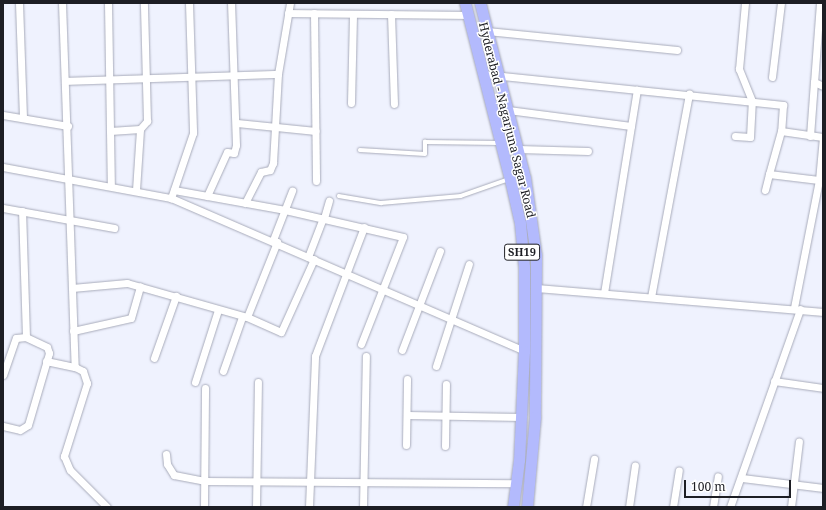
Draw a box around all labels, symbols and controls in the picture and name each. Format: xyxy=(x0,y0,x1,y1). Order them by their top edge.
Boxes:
street label: Hyderabad - Nagarjuna Sagar Road xyxy=(476,20,538,220)
road number: SH19 xyxy=(504,243,540,261)
scale bar xyxy=(686,472,793,498)
text: 100 m xyxy=(691,478,726,495)

